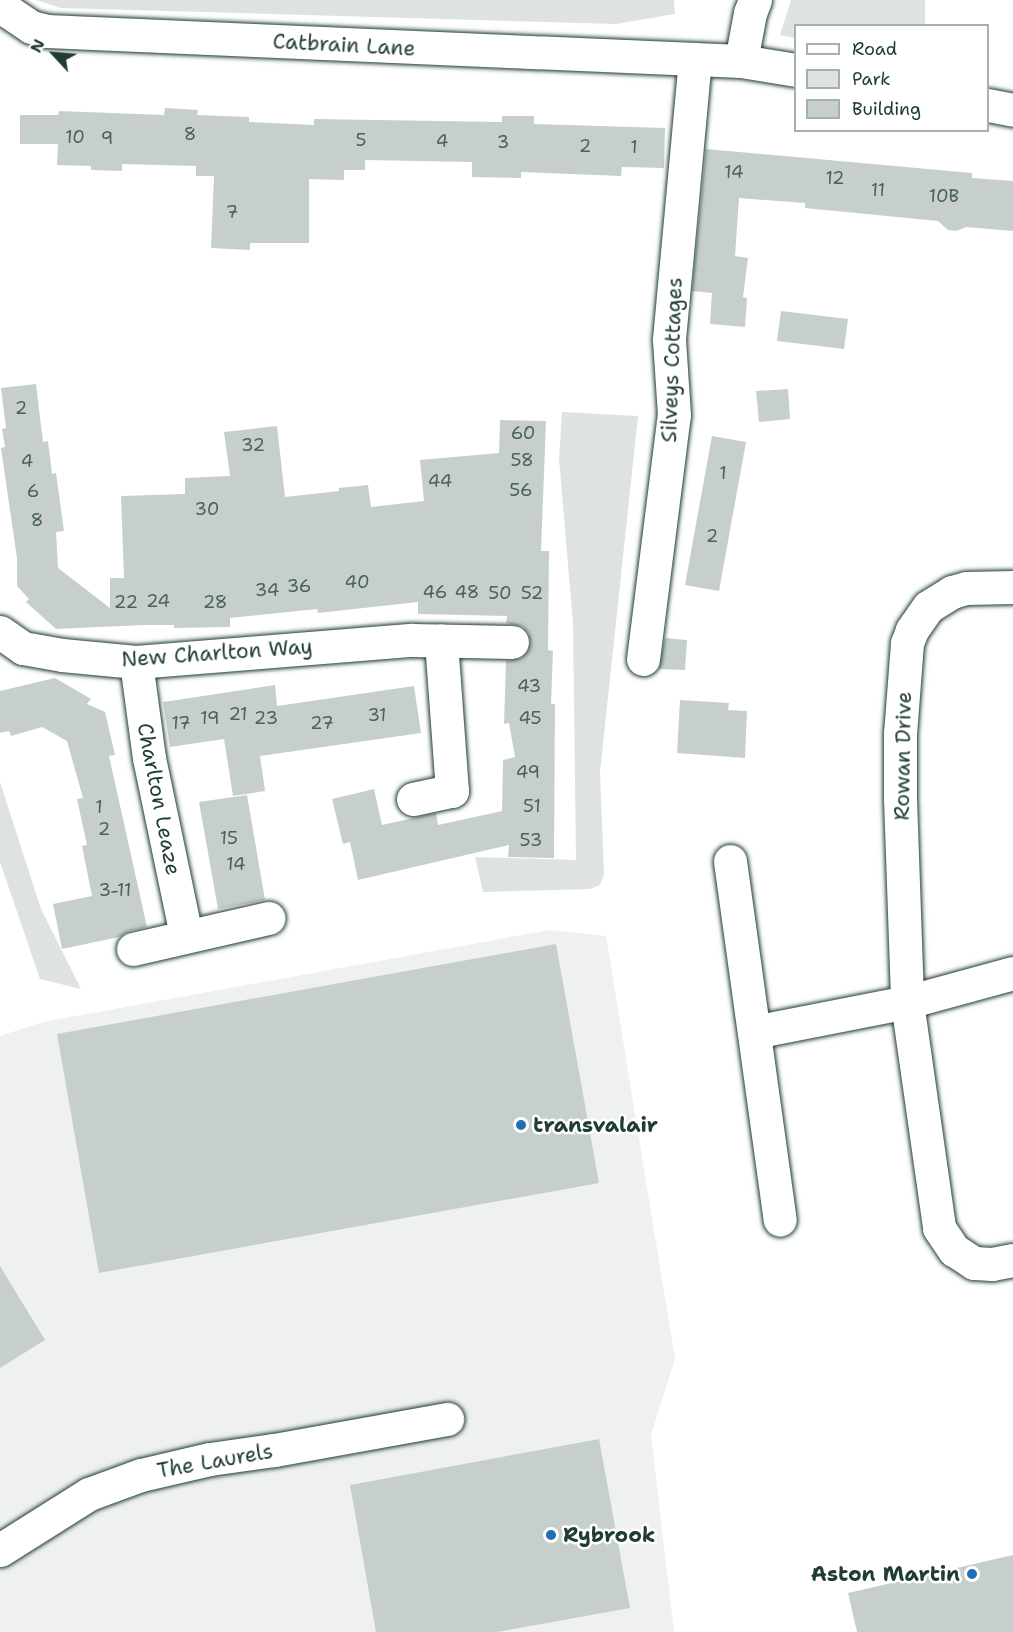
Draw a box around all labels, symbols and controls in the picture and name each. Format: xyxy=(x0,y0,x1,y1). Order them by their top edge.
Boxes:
north arrow xyxy=(24,24,84,84)
legend xyxy=(794,24,989,132)
street label: Catbrain Lane xyxy=(272,29,416,61)
text: N xyxy=(25,36,50,56)
text: Road xyxy=(852,37,897,61)
text: Park xyxy=(852,67,891,91)
text: Building xyxy=(852,97,921,121)
house number: 8 xyxy=(184,123,196,145)
house number: 10 xyxy=(65,126,85,148)
house number: 9 xyxy=(101,127,113,149)
house number: 5 xyxy=(355,129,367,151)
house number: 4 xyxy=(436,130,448,152)
house number: 3 xyxy=(497,131,509,153)
house number: 2 xyxy=(579,135,591,157)
house number: 1 xyxy=(630,136,638,158)
house number: 14 xyxy=(724,161,744,183)
house number: 12 xyxy=(825,167,845,189)
house number: 11 xyxy=(871,179,885,201)
house number: 10B xyxy=(929,185,959,207)
house number: 7 xyxy=(226,201,238,223)
street label: Silveys Cottages xyxy=(657,277,687,443)
house number: 2 xyxy=(15,397,27,419)
house number: 60 xyxy=(511,422,535,444)
house number: 32 xyxy=(241,434,265,456)
house number: 58 xyxy=(510,449,534,471)
house number: 4 xyxy=(21,450,33,472)
house number: 1 xyxy=(719,462,727,484)
house number: 44 xyxy=(428,470,452,492)
house number: 56 xyxy=(509,479,533,501)
house number: 6 xyxy=(27,480,39,502)
house number: 30 xyxy=(195,498,219,520)
house number: 8 xyxy=(31,509,43,531)
house number: 2 xyxy=(706,525,718,547)
house number: 40 xyxy=(344,571,370,593)
house number: 36 xyxy=(287,575,311,597)
house number: 34 xyxy=(255,579,279,601)
house number: 46 xyxy=(423,581,447,603)
house number: 48 xyxy=(455,581,479,603)
house number: 50 xyxy=(488,582,512,604)
house number: 52 xyxy=(521,582,543,604)
house number: 24 xyxy=(146,590,170,612)
house number: 22 xyxy=(114,591,138,613)
house number: 28 xyxy=(203,591,227,613)
street label: New Charlton Way xyxy=(121,634,313,672)
house number: 43 xyxy=(517,675,541,697)
street label: Rowan Drive xyxy=(889,691,917,821)
house number: 21 xyxy=(228,703,248,725)
house number: 31 xyxy=(367,704,387,726)
house number: 19 xyxy=(200,707,220,729)
house number: 23 xyxy=(254,707,278,729)
house number: 45 xyxy=(518,707,542,729)
house number: 17 xyxy=(171,712,191,734)
house number: 27 xyxy=(310,712,334,734)
street label: Charlton Leaze xyxy=(132,721,186,877)
house number: 49 xyxy=(516,761,540,783)
house number: 51 xyxy=(523,795,541,817)
house number: 1 xyxy=(95,796,103,818)
house number: 2 xyxy=(98,818,110,840)
house number: 15 xyxy=(220,827,238,849)
house number: 53 xyxy=(520,829,542,851)
house number: 14 xyxy=(226,853,246,875)
house number: 3-11 xyxy=(99,879,131,901)
place label: transvalair xyxy=(533,1112,658,1138)
marker: transvalair xyxy=(514,1118,528,1132)
street label: The Laurels xyxy=(155,1438,275,1484)
place label: Rybrook xyxy=(563,1522,655,1548)
marker: Rybrook xyxy=(544,1528,558,1542)
place label: Aston Martin xyxy=(811,1561,960,1587)
marker: Aston Martin xyxy=(965,1567,979,1581)

